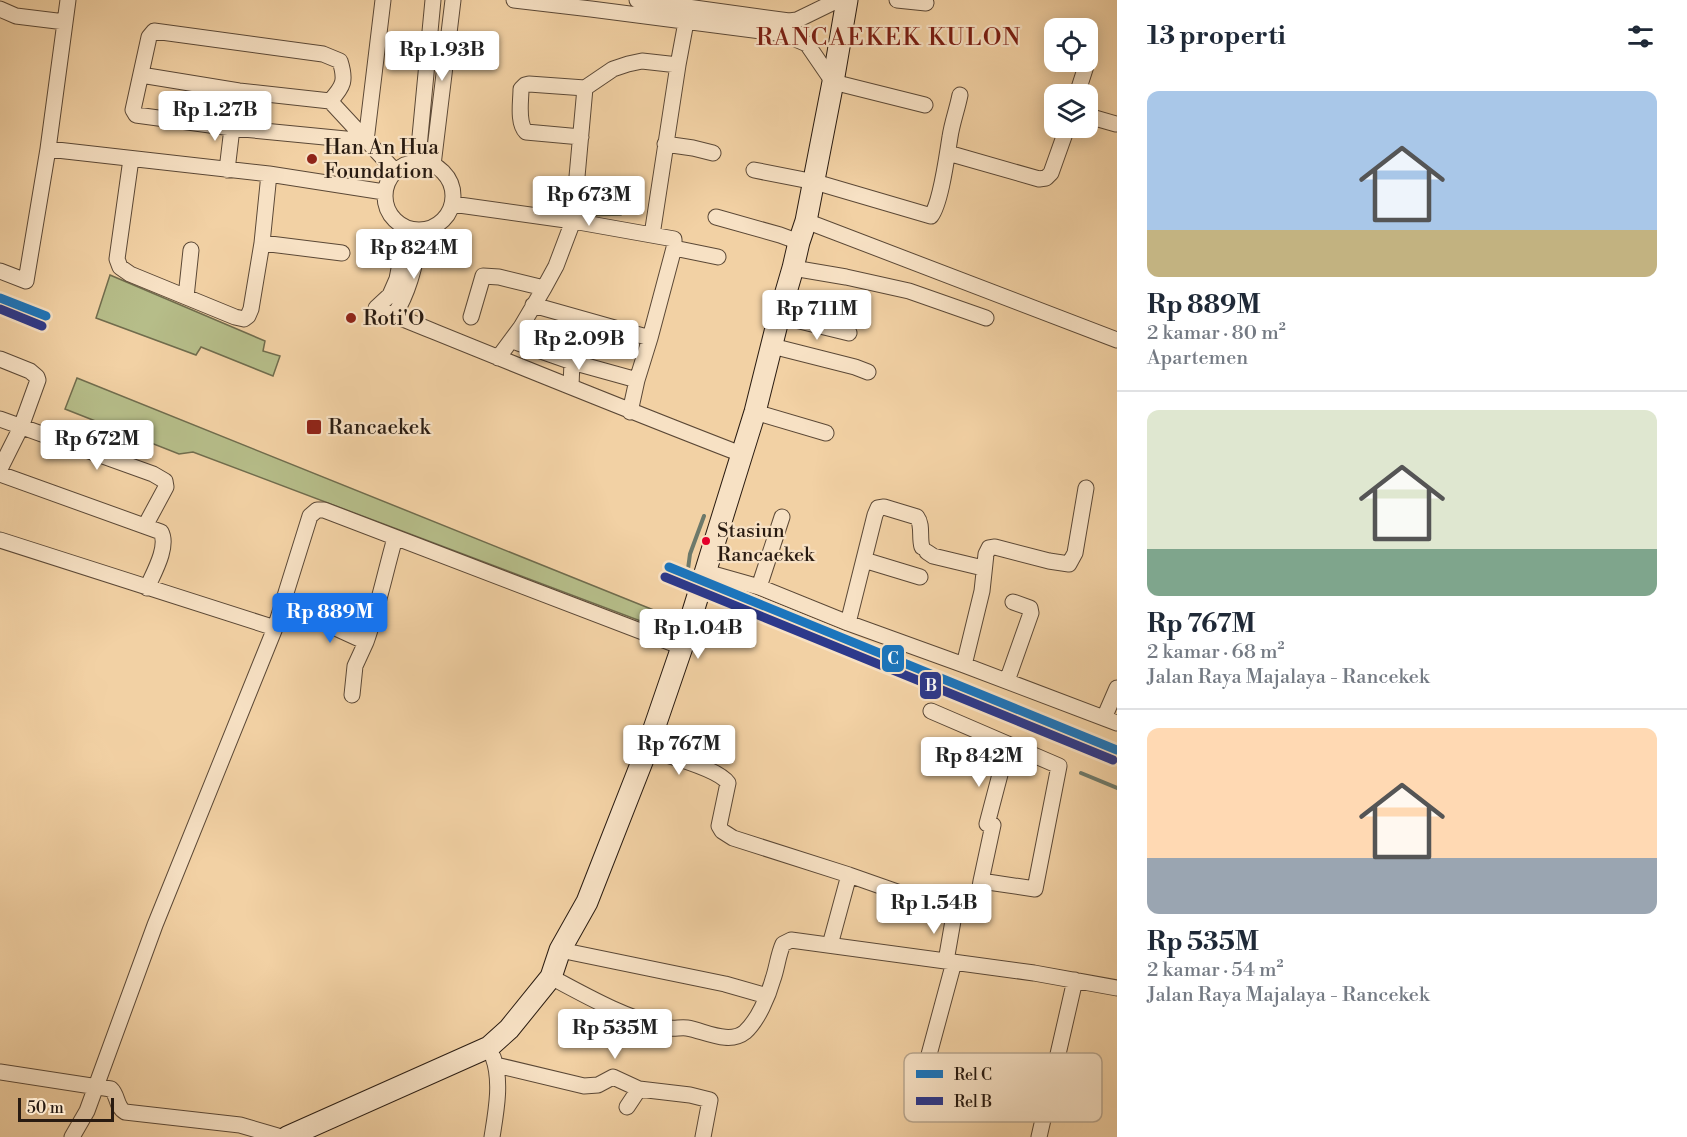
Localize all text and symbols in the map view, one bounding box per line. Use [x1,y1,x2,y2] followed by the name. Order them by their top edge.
[1044,18,1098,138] map controls
[1044,18,1098,72] button: locate
[1147,20,1286,52] text: 13 properti
[1624,20,1657,53] icon: filters
[756,23,1022,53] district label: RANCAEKEK KULON
[380,31,504,82] pin: Rp 1.93B
[399,38,485,63] text: Rp 1.93B
[1044,84,1098,138] button: layers
[153,91,277,142] pin: Rp 1.27B
[172,98,258,123] text: Rp 1.27B
[1348,130,1456,238] icon: home
[324,135,439,185] place label: Han An Hua Foundation
[305,152,319,166] marker: Han An Hua Foundation
[534,176,644,227] pin: Rp 673M
[547,183,631,208] text: Rp 673M
[359,229,469,280] pin: Rp 824M
[370,236,458,261] text: Rp 824M
[1147,289,1261,321] text: Rp 889M
[762,290,872,341] pin: Rp 711M
[776,297,858,322] text: Rp 711M
[363,306,424,332] place label: Roti'O
[344,311,358,325] marker: Roti'O
[517,320,641,371] pin: Rp 2.09B
[1147,321,1286,346] text: 2 kamar · 80 m²
[534,327,624,352] text: Rp 2.09B
[1147,346,1248,371] text: Apartemen
[328,415,431,441] place label: Rancaekek
[305,418,323,436] marker: Rancaekek
[42,420,152,471] pin: Rp 672M
[55,427,139,452] text: Rp 672M
[1348,449,1456,557] icon: home
[717,519,816,568] place label: Stasiun Rancaekek
[700,535,712,547] marker: Stasiun Rancaekek
[275,593,385,644] pin: Rp 889M
[286,600,374,625] text: Rp 889M
[1147,608,1256,640] text: Rp 767M
[636,609,760,660] pin: Rp 1.04B
[654,616,742,641] text: Rp 1.04B
[1147,640,1285,665] text: 2 kamar · 68 m²
[881,644,905,673] line badge: C
[887,649,899,669] text: C
[1147,665,1429,690] text: Jalan Raya Majalaya - Rancekek
[919,671,942,700] line badge: B
[925,676,937,696] text: B
[624,725,734,776] pin: Rp 767M
[637,732,721,757] text: Rp 767M
[924,737,1034,788] pin: Rp 842M
[935,744,1023,769] text: Rp 842M
[1348,767,1456,875] icon: home
[872,884,996,935] pin: Rp 1.54B
[890,891,978,916] text: Rp 1.54B
[1147,926,1259,958] text: Rp 535M
[1147,958,1284,983] text: 2 kamar · 54 m²
[1147,983,1429,1008] text: Jalan Raya Majalaya - Rancekek
[560,1009,670,1060] pin: Rp 535M
[572,1016,658,1041] text: Rp 535M
[904,1053,1102,1122] legend
[954,1065,992,1085] text: Rel C
[954,1092,992,1112] text: Rel B
[18,1095,114,1122] scale bar
[27,1098,64,1118] text: 50 m

